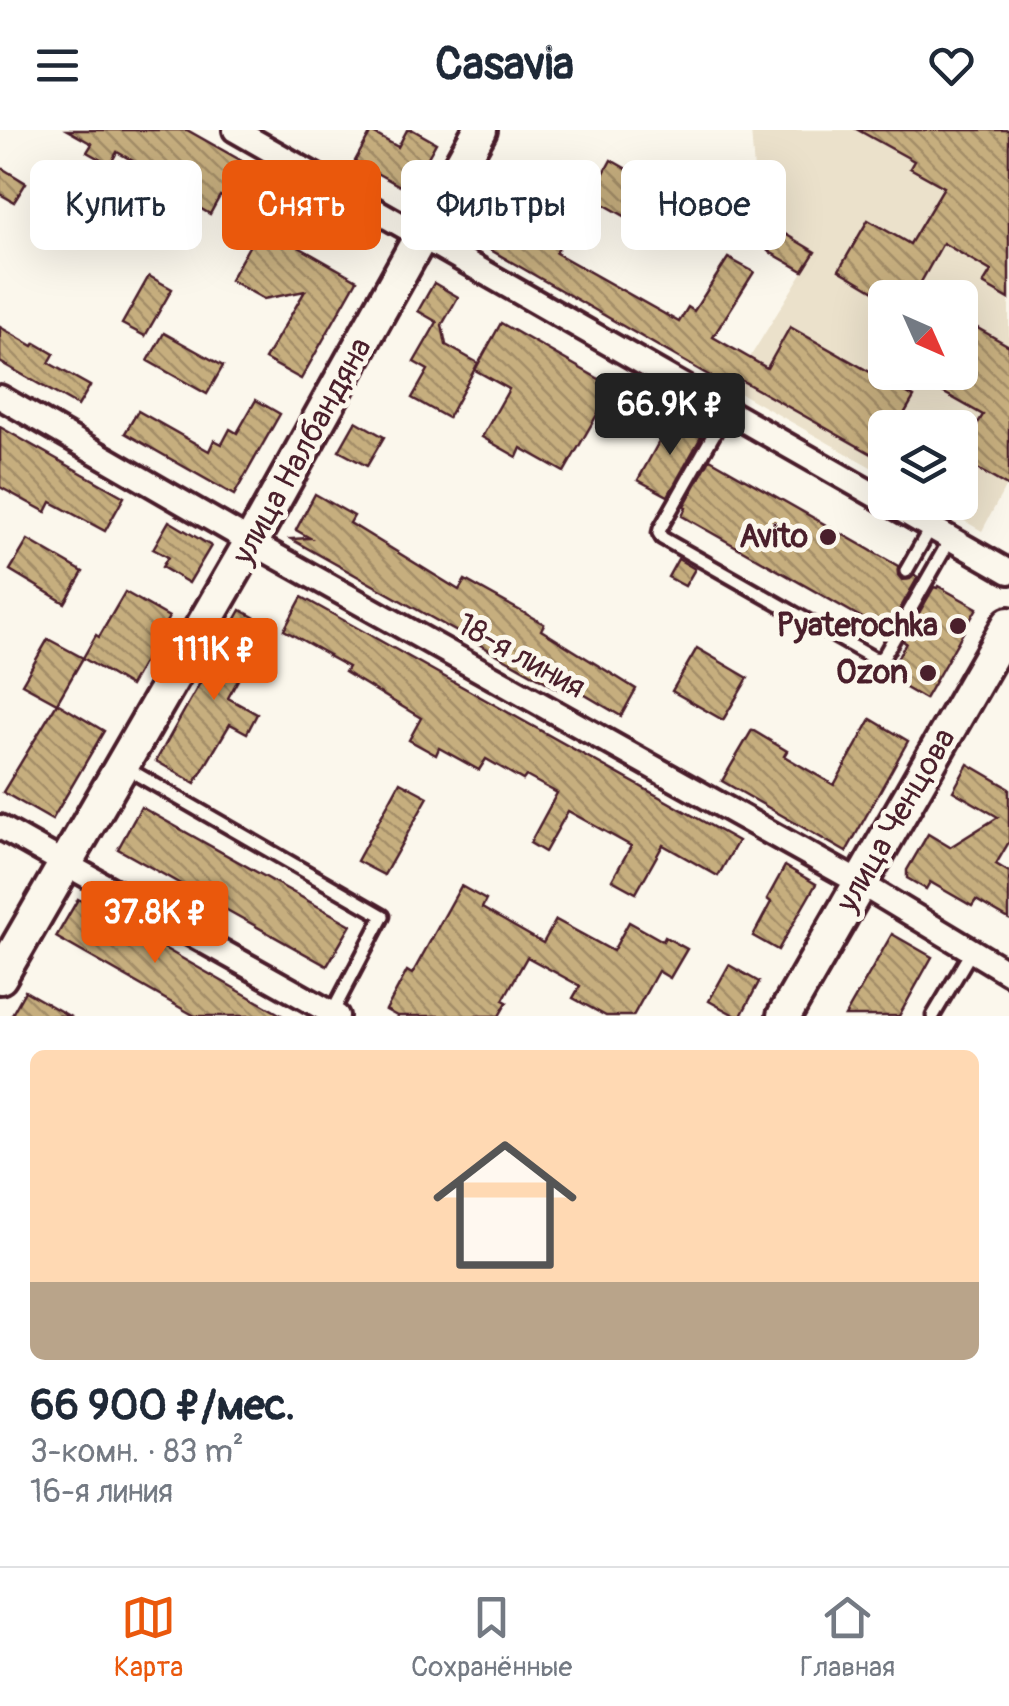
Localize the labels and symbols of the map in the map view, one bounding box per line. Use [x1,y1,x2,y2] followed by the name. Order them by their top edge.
[868,280,978,390] north arrow
[223,331,381,572] street label: улица Налбандяна
[578,373,762,458] pin: 66.9K ₽
[739,517,808,557] place label: Avito
[817,526,839,548] marker: Avito
[450,604,592,708] street label: 18-я линия
[777,606,938,646] place label: Pyaterochka
[947,615,969,637] marker: Pyaterochka
[133,618,295,703] pin: 111K ₽
[836,653,908,693] place label: Ozon
[917,662,939,684] marker: Ozon
[827,721,965,920] street label: улица Ченцова
[63,881,247,966] pin: 37.8K ₽

